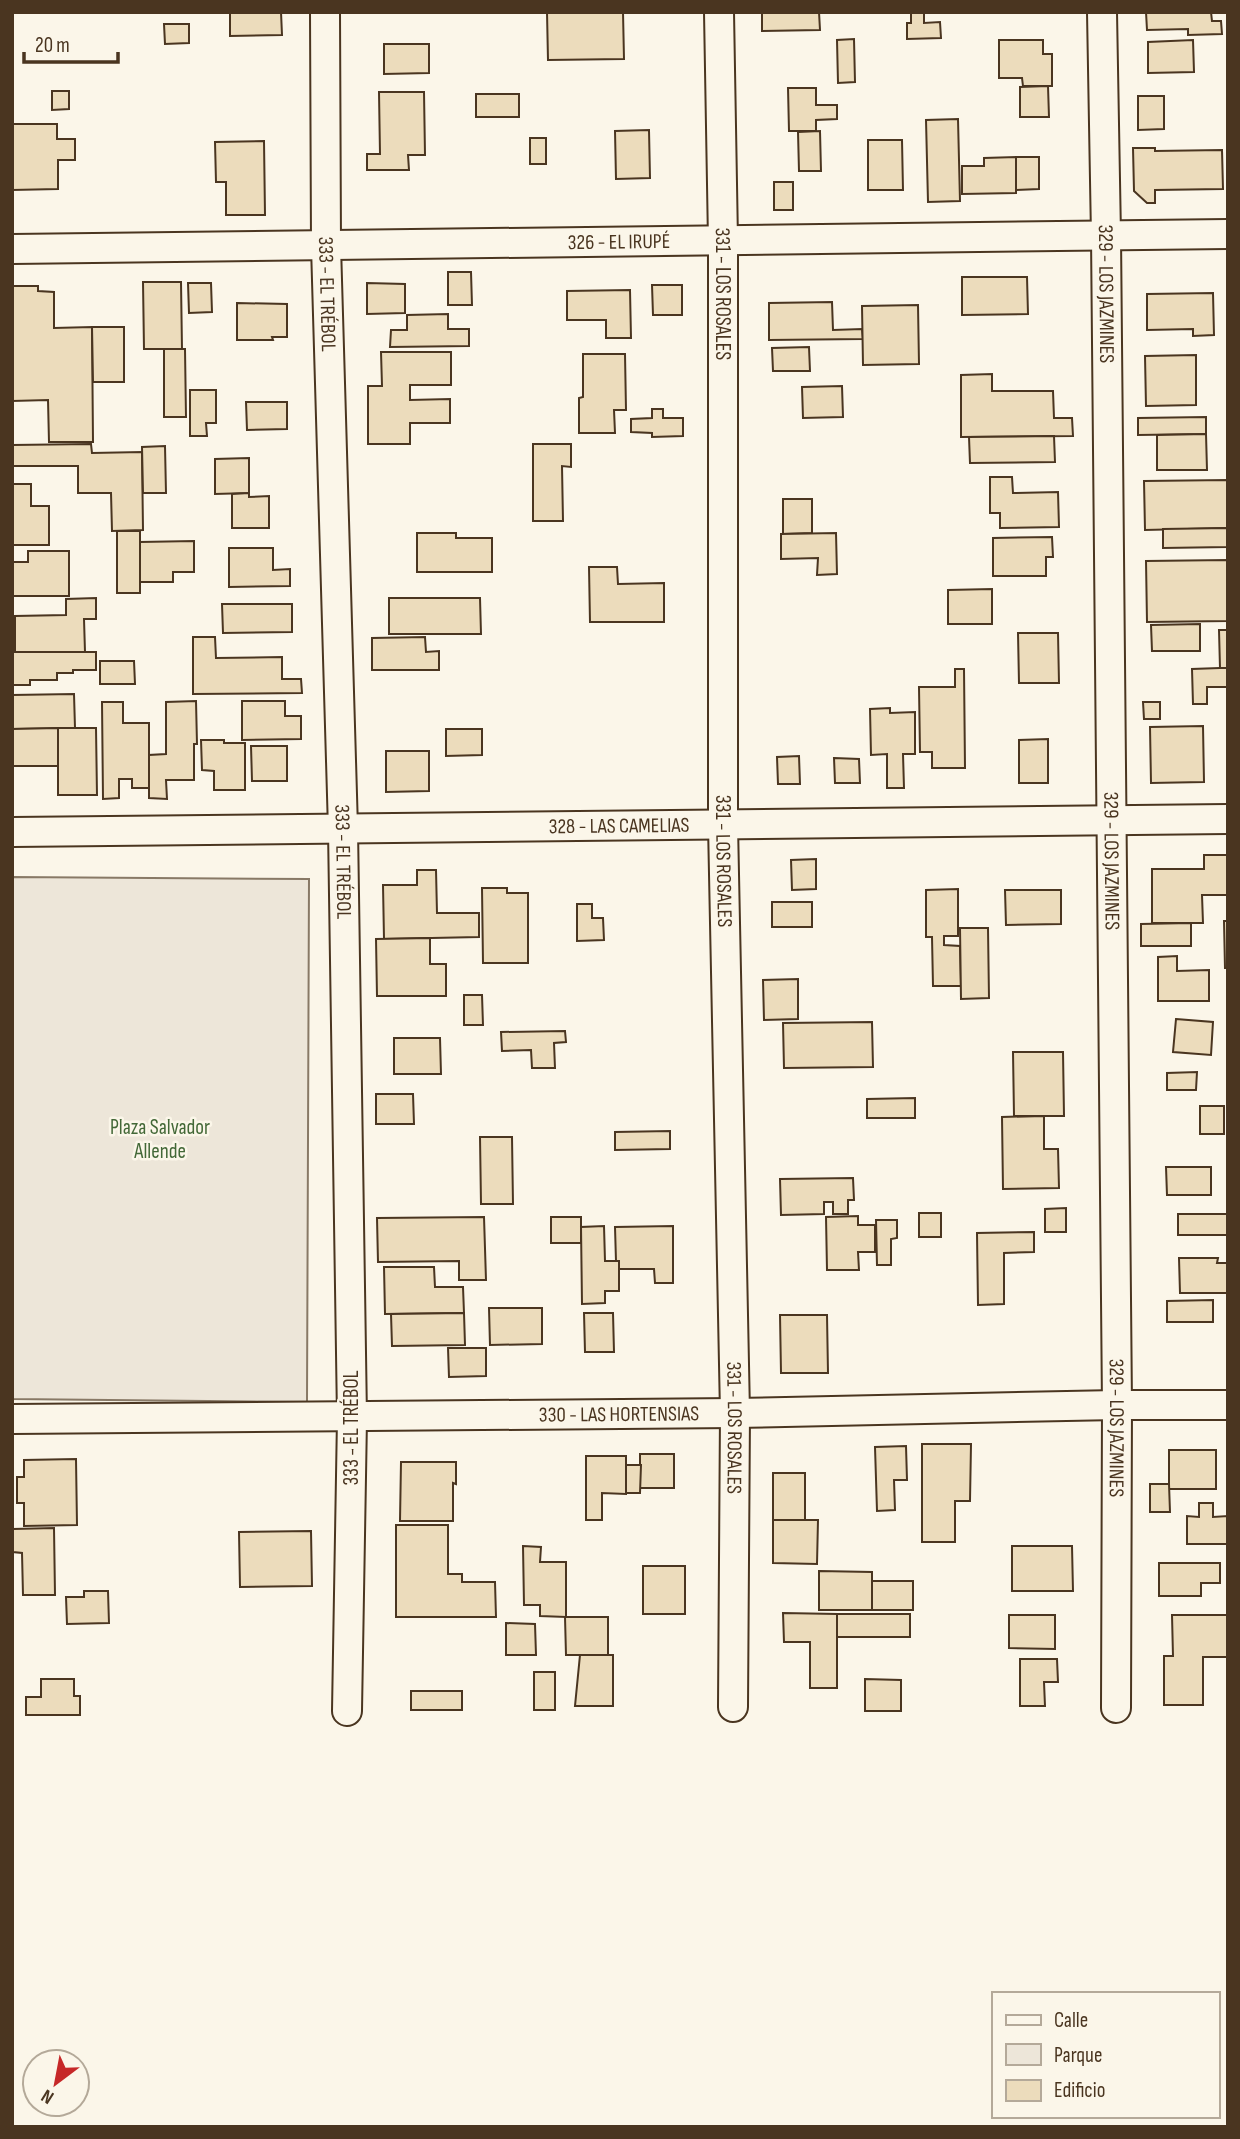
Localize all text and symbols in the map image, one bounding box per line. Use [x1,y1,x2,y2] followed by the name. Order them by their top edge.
[24,21,119,65] scale bar
[35,33,70,58] text: 20 m
[1093,224,1120,363] street label: 329 - LOS JAZMINES
[710,227,736,360] street label: 331 - LOS ROSALES
[567,228,670,255] street label: 326 - EL IRUPÉ
[313,236,342,352] street label: 333 - EL TRÉBOL
[1099,791,1125,930] street label: 329 - LOS JAZMINES
[710,795,738,928] street label: 331 - LOS ROSALES
[330,804,357,920] street label: 333 - EL TRÉBOL
[548,812,690,839] street label: 328 - LAS CAMELIAS
[110,1115,210,1164] park label: Plaza Salvador Allende
[1104,1358,1130,1497] street label: 329 - LOS JAZMINES
[721,1361,748,1494] street label: 331 - LOS ROSALES
[339,1370,364,1485] street label: 333 - EL TRÉBOL
[539,1401,699,1427] street label: 330 - LAS HORTENSIAS
[992,1992,1219,2118] legend
[1054,2008,1088,2033] text: Calle
[1054,2043,1102,2068] text: Parque
[21,2048,91,2118] north arrow
[1054,2078,1105,2103] text: Edificio
[37,2084,58,2109] text: N

